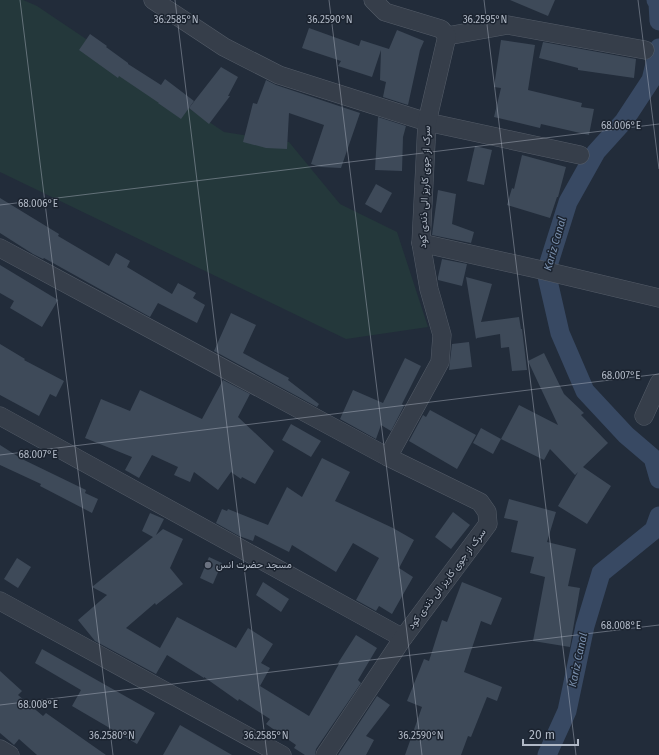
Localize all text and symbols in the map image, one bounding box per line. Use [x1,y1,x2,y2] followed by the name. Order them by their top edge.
[153,14,199,26] text: 36.2585°N
[307,14,353,26] text: 36.2590°N
[463,14,507,26] text: 36.2595°N
[601,120,641,132] text: 68.006°E
[417,125,433,248] street label: سرک از جوی کاریز الی ذندی کود
[18,198,58,210] text: 68.006°E
[541,216,569,272] water label: Kariz Canal
[601,370,641,382] text: 68.007°E
[18,449,58,461] text: 68.007°E
[405,526,489,632] street label: سرک از جوی کاریز الی ذندی کود
[216,559,292,571] place label: مسجد حضرت انس
[203,560,213,570] marker: مسجد حضرت انس
[601,620,641,632] text: 68.008°E
[566,632,590,688] water label: Kariz Canal
[18,699,58,711] text: 68.008°E
[523,721,578,747] scale bar
[529,728,555,742] text: 20 m
[89,730,135,742] text: 36.2580°N
[243,730,289,742] text: 36.2585°N
[398,730,444,742] text: 36.2590°N

